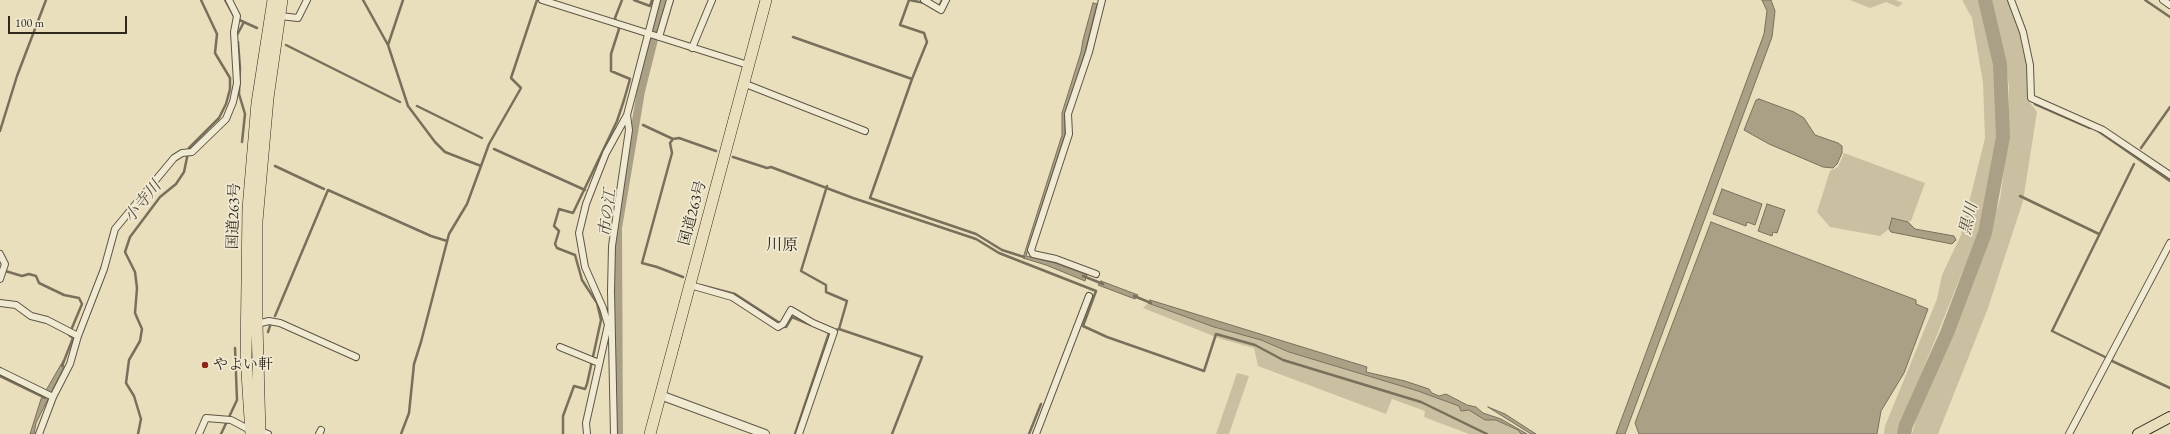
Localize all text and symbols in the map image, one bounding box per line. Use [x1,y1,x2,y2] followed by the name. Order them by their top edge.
[10,8,129,34] scale bar
[15,15,44,31] text: 100 m
[120,177,166,227] water label: 小寺川
[676,179,710,247] street label: 国道263号
[224,182,244,250] street label: 国道263号
[596,188,620,238] water label: 市の江
[1956,201,1982,237] water label: 黒川
[766,236,798,256] district label: 川原
[213,356,273,374] place label: やよい軒
[200,360,210,370] marker: やよい軒

